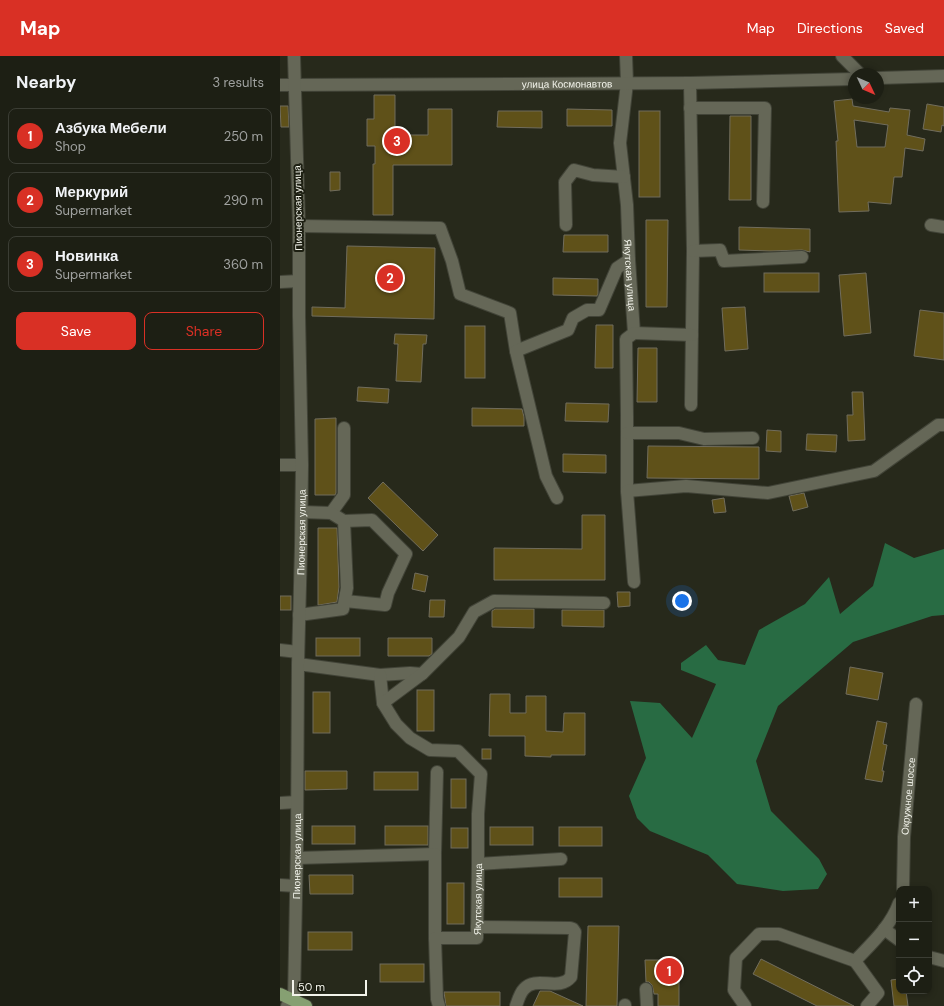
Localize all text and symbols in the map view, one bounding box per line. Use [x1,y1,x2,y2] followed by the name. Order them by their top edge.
[20,16,60,41] text: Map
[747,19,775,37] text: Map
[797,19,863,37] text: Directions
[885,19,924,37] text: Saved
[848,68,884,104] north arrow
[16,71,76,93] text: Nearby
[212,74,264,91] text: 3 results
[522,77,612,90] street label: улица Космонавтов
[55,118,167,138] text: Азбука Мебели
[384,126,410,156] pin: 3
[28,128,32,145] text: 1
[224,128,263,145] text: 250 m
[55,138,86,155] text: Shop
[291,165,305,251] street label: Пионерская улица
[55,182,128,202] text: Меркурий
[26,192,34,209] text: 2
[224,192,263,209] text: 290 m
[55,202,132,219] text: Supermarket
[622,239,639,312] street label: Якутская улица
[55,246,118,266] text: Новинка
[26,256,34,273] text: 3
[223,256,263,273] text: 360 m
[377,263,403,293] pin: 2
[55,266,132,283] text: Supermarket
[16,312,136,350] button: Save
[144,312,264,350] button: Share
[294,489,308,575] street label: Пионерская улица
[672,591,692,611] your location
[898,756,918,836] street label: Окружное шоссе
[289,813,304,899] street label: Пионерская улица
[471,863,485,935] street label: Якутская улица
[896,886,932,994] map controls
[896,886,932,922] button: +
[896,922,932,958] button: −
[656,956,682,986] pin: 1
[896,958,932,994] button: locate
[292,978,367,997] scale bar
[298,980,325,994] text: 50 m

